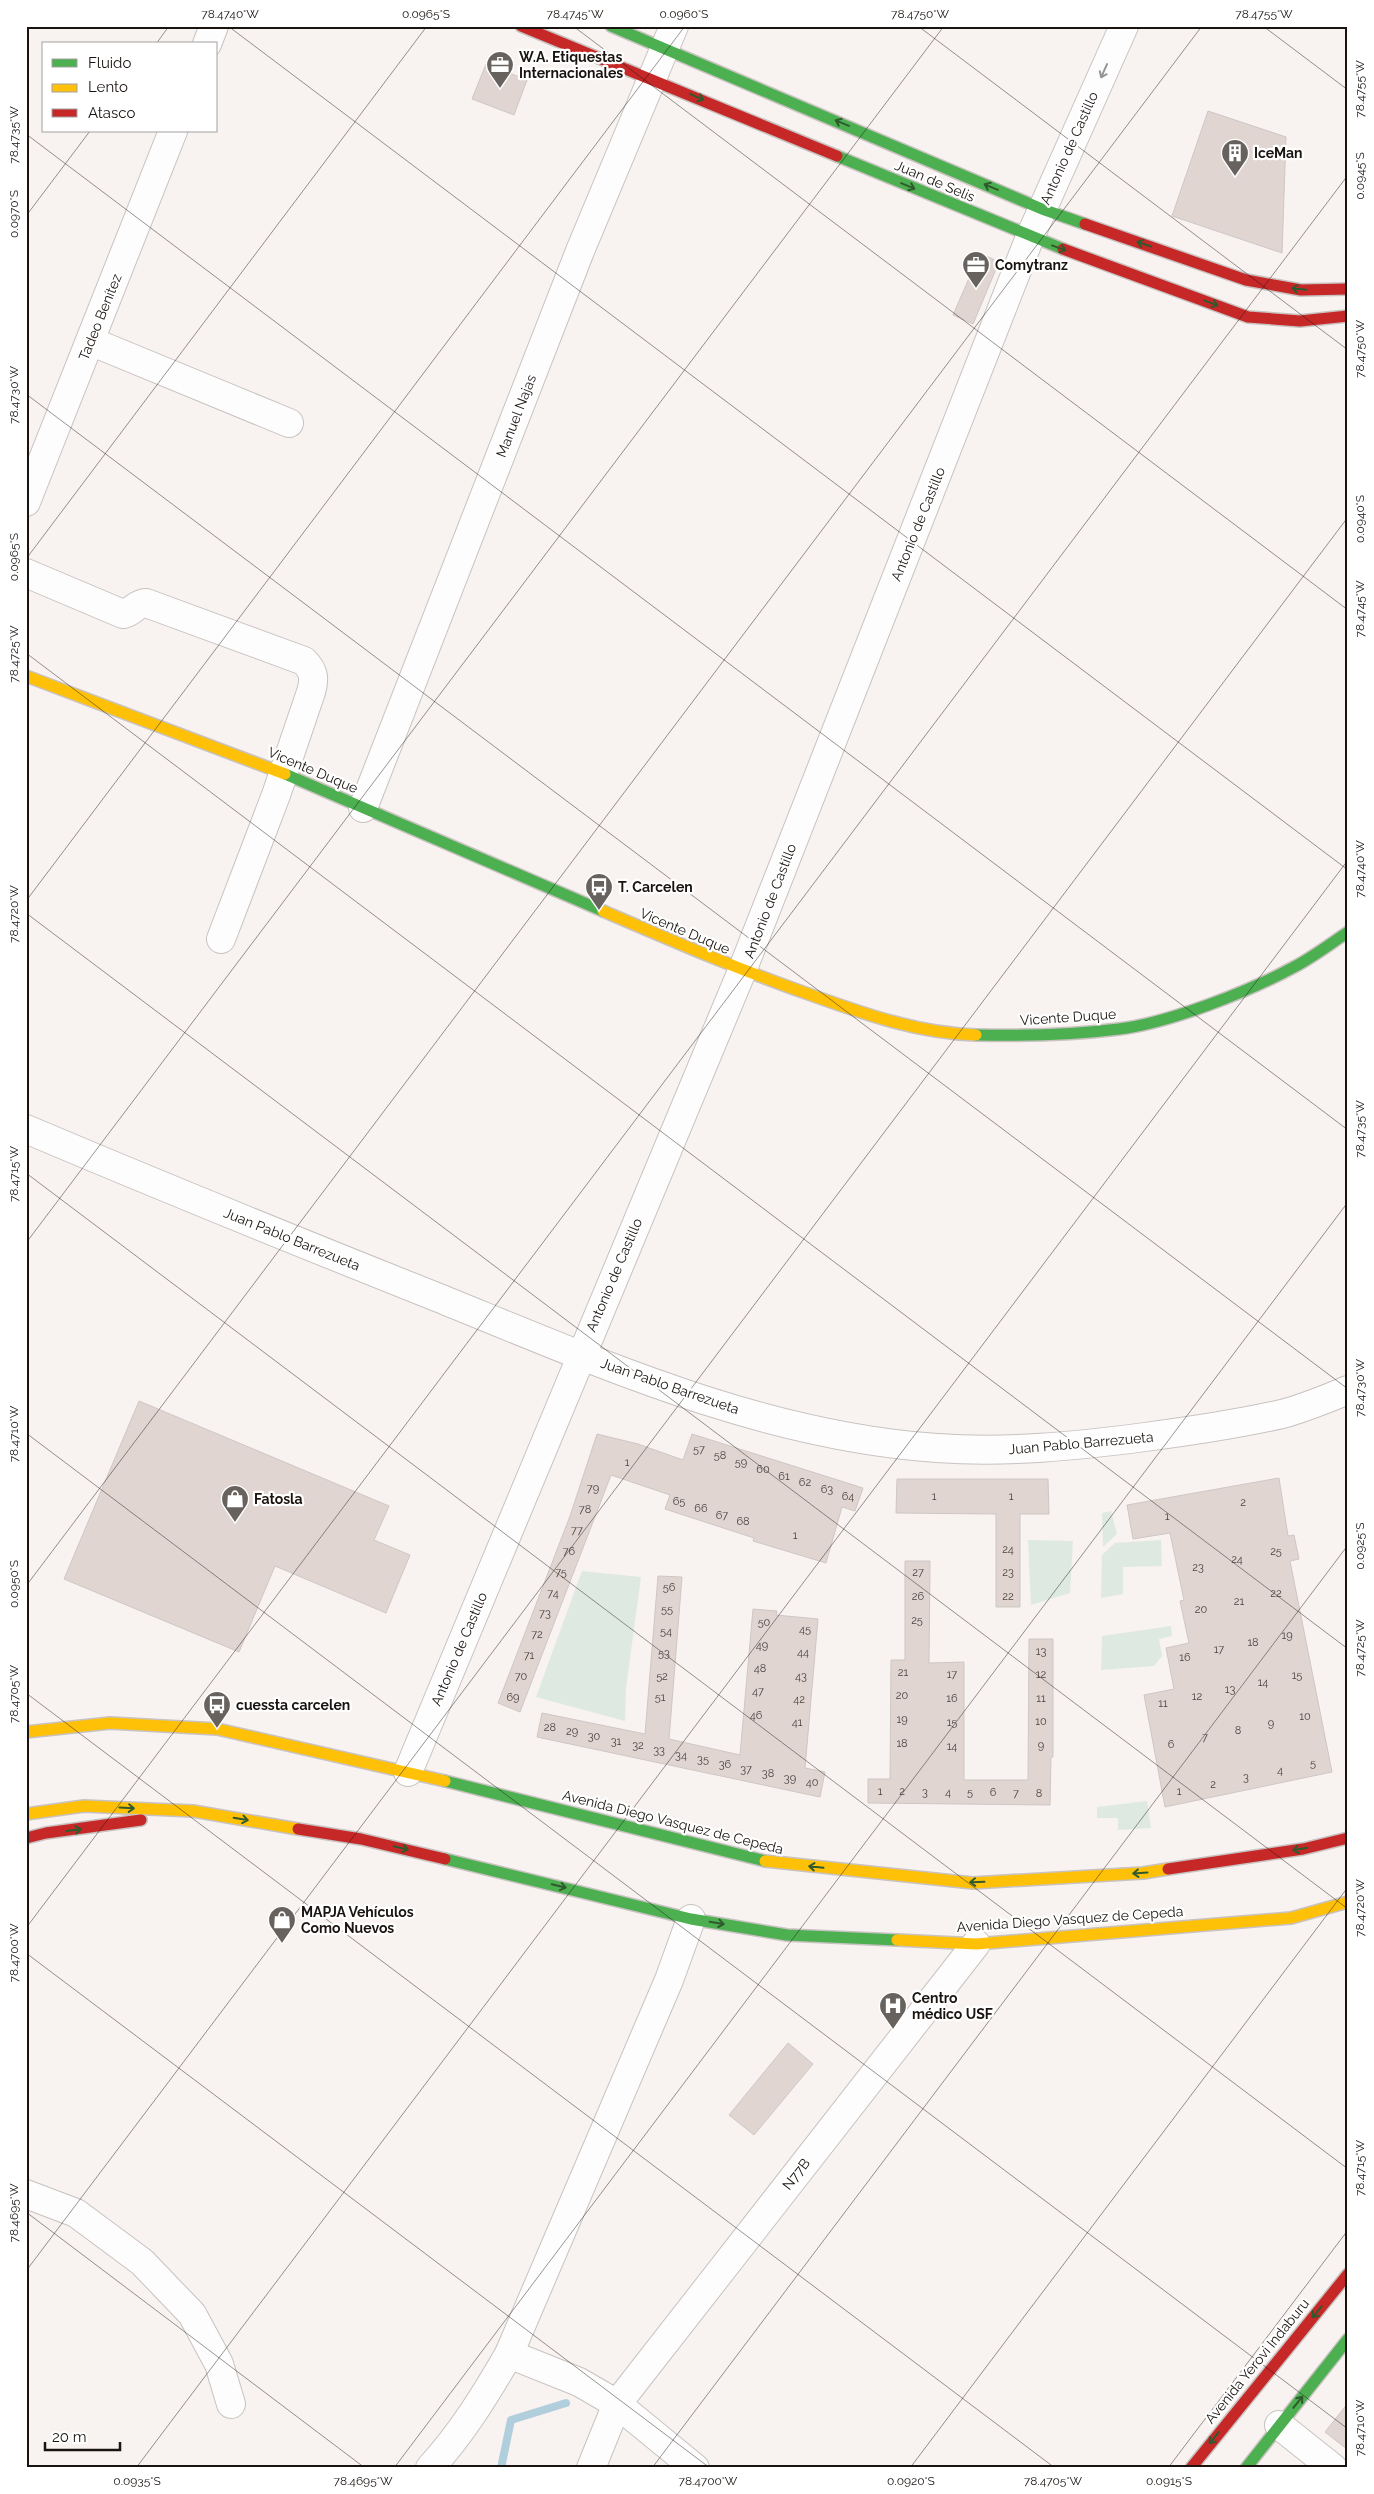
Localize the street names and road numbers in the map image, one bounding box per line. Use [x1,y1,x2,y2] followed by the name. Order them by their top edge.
[1037,89,1101,207] street label: Antonio de Castillo
[893,157,978,205] street label: Juan de Selis
[75,271,125,363] street label: Tadeo Benítez
[493,372,539,460] street label: Manuel Najas
[888,465,948,583] street label: Antonio de Castillo
[266,744,360,796] street label: Vicente Duque
[741,841,799,961] street label: Antonio de Castillo
[638,905,732,957] street label: Vicente Duque
[1019,1006,1117,1028] street label: Vicente Duque
[222,1204,362,1274] street label: Juan Pablo Barrezueta
[583,1216,645,1334] street label: Antonio de Castillo
[599,1355,741,1417] street label: Juan Pablo Barrezueta
[1008,1429,1154,1457] street label: Juan Pablo Barrezueta
[428,1590,490,1708] street label: Antonio de Castillo
[561,1787,785,1857] street label: Avenida Diego Vasquez de Cepeda
[956,1903,1184,1935] street label: Avenida Diego Vasquez de Cepeda
[779,2155,813,2193] street label: N77B
[1202,2295,1312,2427] street label: Avenida Yerovi Indaburu

